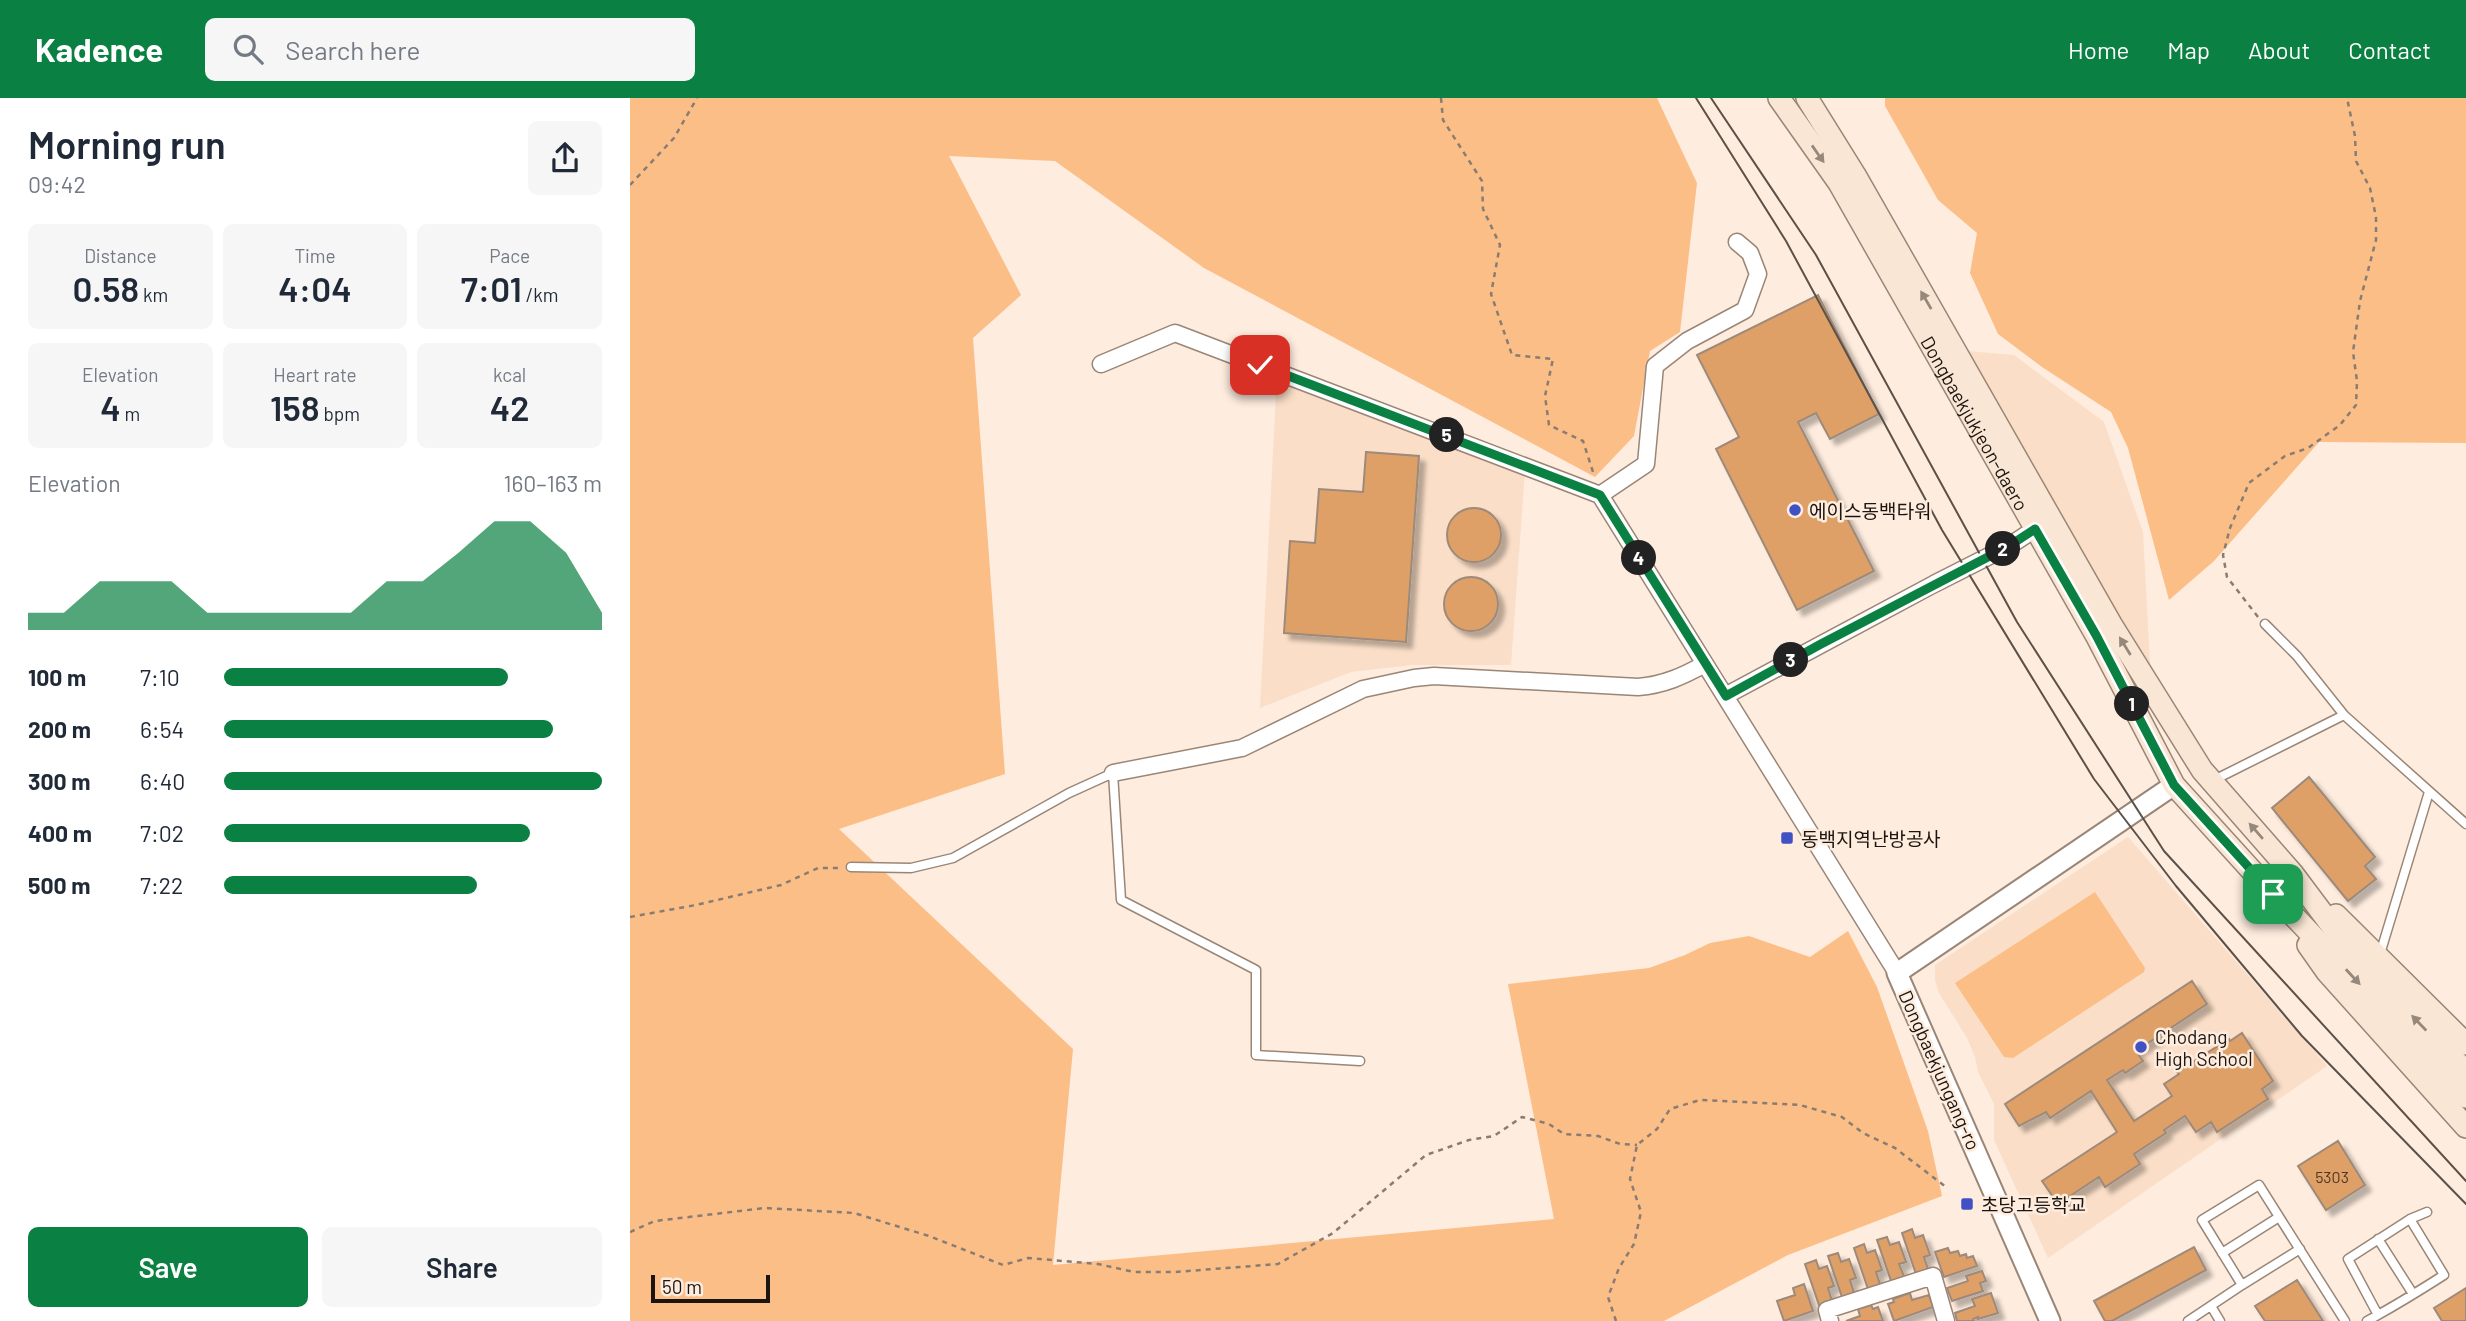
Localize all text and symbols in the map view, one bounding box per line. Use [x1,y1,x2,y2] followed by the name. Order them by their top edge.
[205,18,695,81] search box
[35,29,163,69] text: Kadence
[229,30,267,68] icon: search
[285,34,420,65] text: Search here
[2068,35,2129,64] text: Home
[2167,35,2210,64] text: Map
[2248,35,2310,64] text: About
[2348,35,2431,64] text: Contact
[28,121,226,167] text: Morning run
[528,121,602,195] button: share
[1811,145,1825,163] one-way arrow
[28,170,86,198] text: 09:42
[84,244,157,267] text: Distance
[294,244,336,267] text: Time
[489,244,530,267] text: Pace
[72,267,139,309] text: 0.58
[278,267,352,309] text: 4:04
[461,267,522,309] text: 7:01
[139,283,168,306] text: km
[522,283,559,306] text: /km
[1920,290,1932,309] one-way arrow
[1917,332,2034,514] street label: Dongbaekjukjeon-daero
[1230,335,1290,395] pin
[1241,346,1279,384] icon: check
[82,363,159,386] text: Elevation
[273,363,357,386] text: Heart rate
[493,363,526,386] text: kcal
[100,386,121,428] text: 4
[270,386,320,428] text: 158
[490,386,530,428] text: 42
[121,402,140,425] text: m
[320,402,360,425] text: bpm
[1430,418,1464,452] pin: 5
[1441,423,1452,446] text: 5
[28,469,121,497] text: Elevation
[503,469,602,497] text: 160–163 m
[1809,499,1931,522] place label: 에이스동백타워
[1787,502,1803,518] marker: 에이스동백타워
[1986,532,2020,566] pin: 2
[1997,537,2008,560] text: 2
[1622,540,1656,575] pin: 4
[1633,546,1644,569] text: 4
[2118,636,2131,656] one-way arrow
[1774,642,1808,678] pin: 3
[1785,648,1796,671] text: 3
[28,663,86,691] text: 100 m
[140,663,180,691] text: 7:10
[2114,686,2150,722] pin: 1
[2128,692,2135,715] text: 1
[28,715,91,743] text: 200 m
[140,715,184,743] text: 6:54
[28,767,90,795] text: 300 m
[140,767,185,795] text: 6:40
[28,819,92,847] text: 400 m
[140,819,184,847] text: 7:02
[2248,823,2264,840] one-way arrow
[1801,827,1941,850] place label: 동백지역난방공사
[1779,830,1795,846] marker: 동백지역난방공사
[2243,864,2303,924] pin
[28,871,90,899] text: 500 m
[140,871,183,899] text: 7:22
[2254,875,2292,913] icon: arrive
[2345,968,2361,986] one-way arrow
[1894,987,1986,1153] street label: Dongbaekjungang-ro
[2410,1014,2427,1031] one-way arrow
[2155,1025,2253,1070] place label: Chodang High School
[2133,1039,2149,1055] marker: Chodang High School
[2315,1167,2349,1186] house number: 5303
[1981,1193,2086,1216] place label: 초당고등학교
[1959,1196,1975,1212] marker: 초당고등학교
[28,1227,308,1307] button: Save
[322,1227,602,1307] button: Share
[651,1272,770,1304] scale bar
[662,1275,702,1298] text: 50 m

